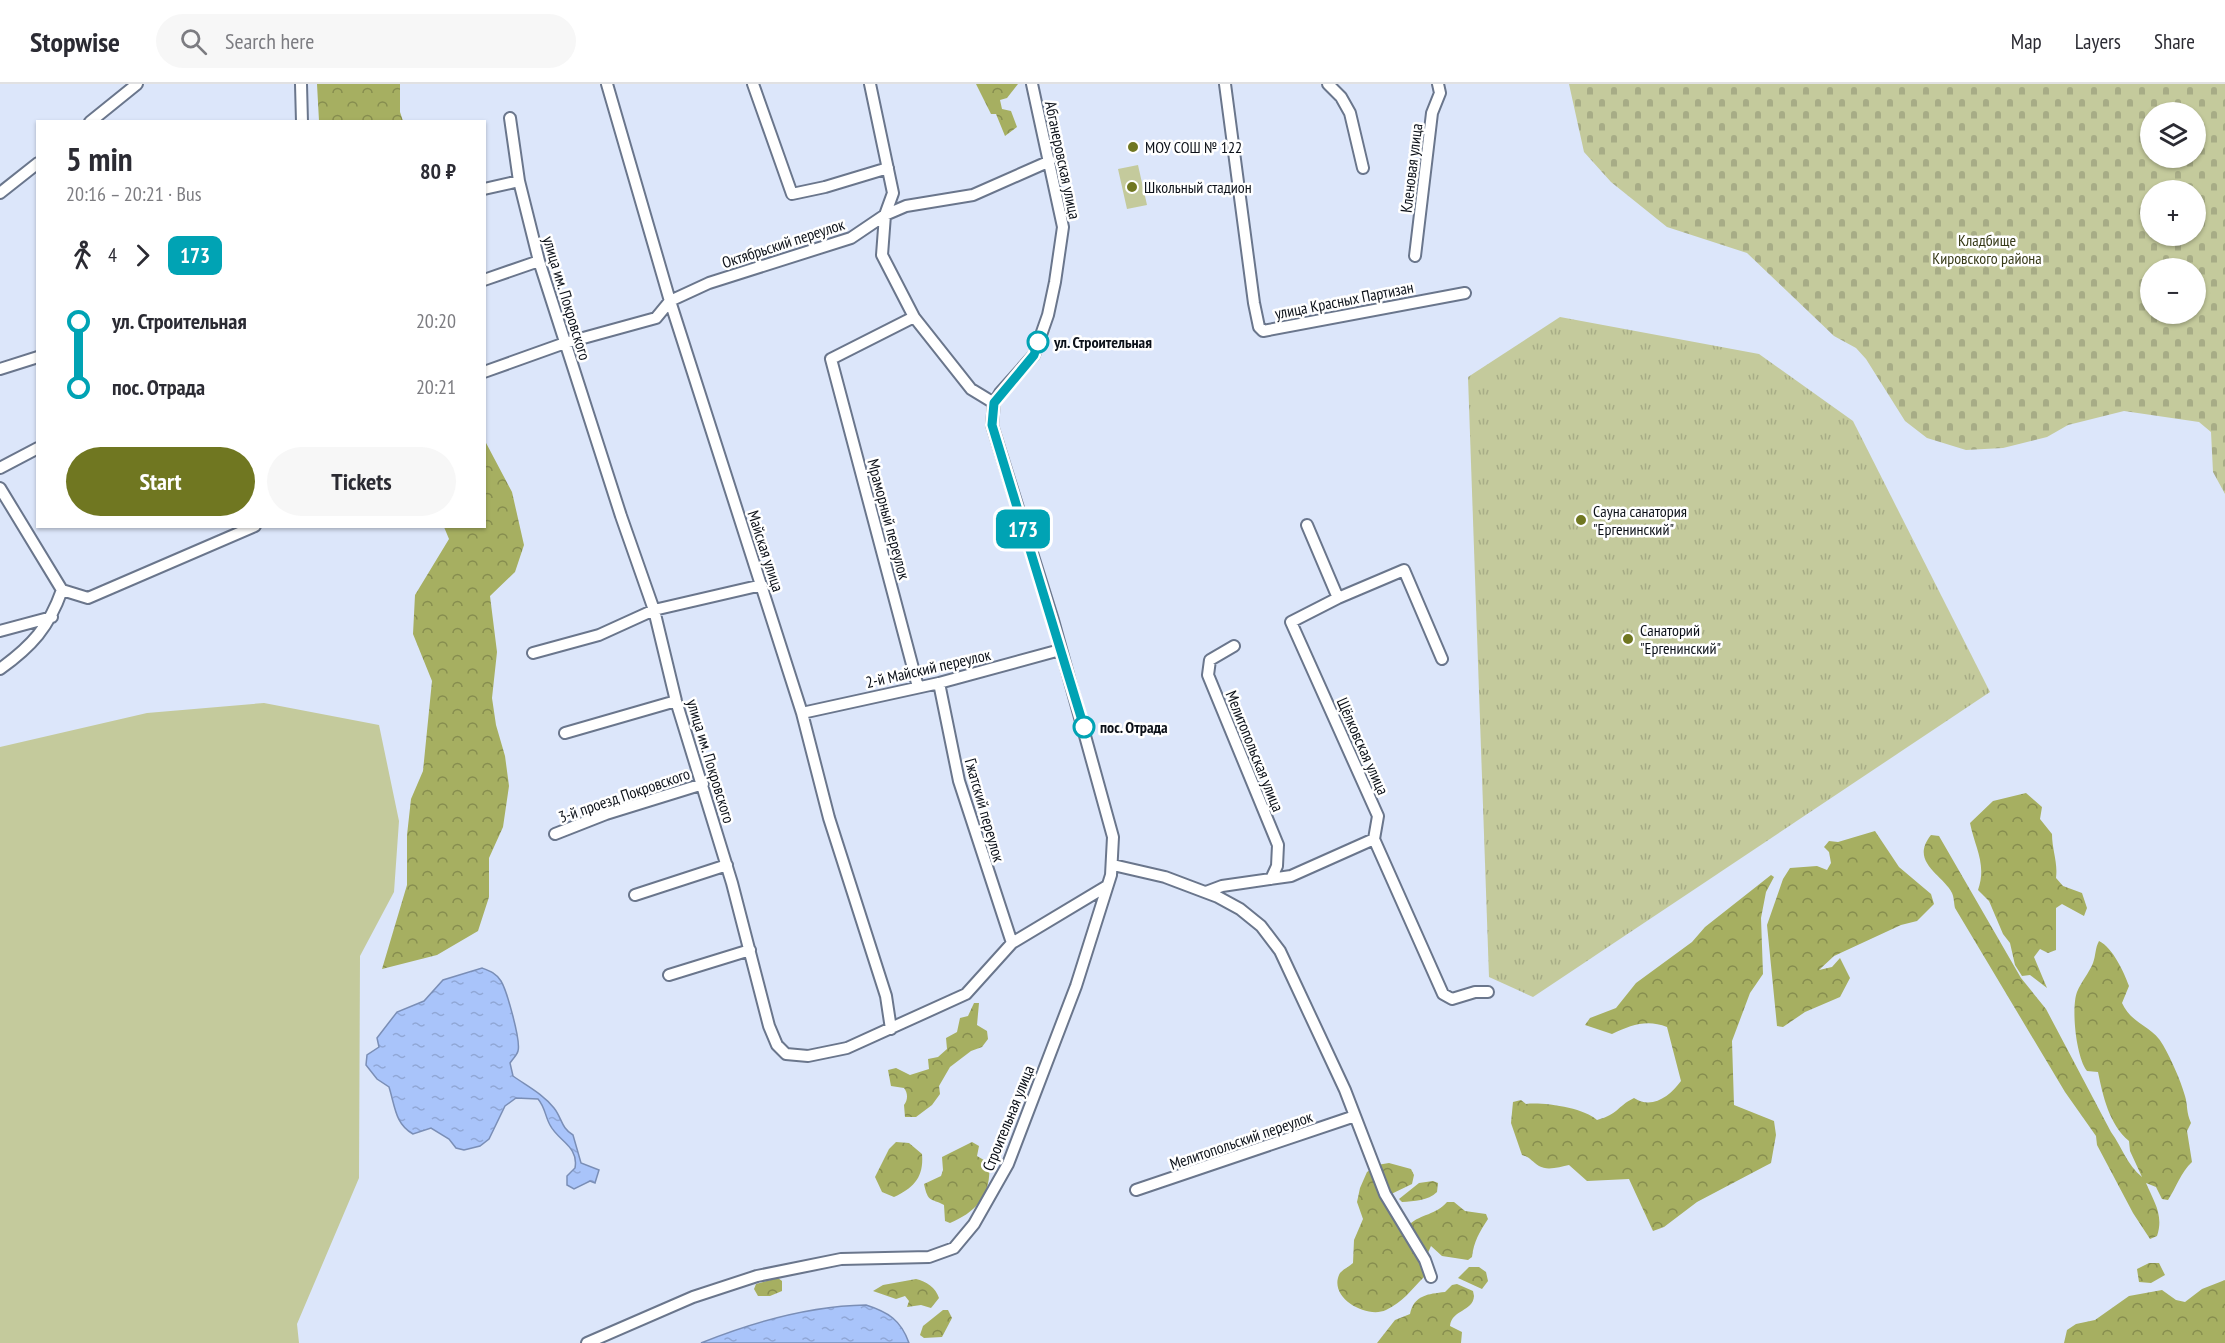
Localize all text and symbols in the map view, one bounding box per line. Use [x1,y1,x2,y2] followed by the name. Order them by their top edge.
[156,14,576,68] search box
[30,23,120,60] text: Stopwise
[177,25,210,58] icon: search
[225,27,314,55] text: Search here
[2011,28,2042,55] text: Map
[2075,28,2121,55] text: Layers
[2154,28,2195,55] text: Share
[1041,99,1085,221] street label: Абганеровская улица
[2140,102,2206,324] map controls
[2140,102,2206,168] button: layers
[1396,122,1426,214] street label: Кленовая улица
[66,137,133,180] text: 5 min
[1145,137,1242,157] place label: МОУ СОШ № 122
[1126,140,1140,154] marker: МОУ СОШ № 122
[420,157,456,185] text: 80 ₽
[1144,177,1252,197] place label: Школьный стадион
[1125,180,1139,194] marker: Школьный стадион
[2140,180,2206,246] button: +
[66,181,201,207] text: 20:16 – 20:21 · Bus
[719,214,848,272] street label: Октябрьский переулок
[1932,230,2042,268] park label: Кладбище Кировского района
[539,234,595,363] street label: улица им. Покровского
[66,239,99,272] icon: walk
[126,239,159,272] icon: forward
[108,242,117,268] text: 4
[180,242,210,269] text: 173
[2140,258,2206,324] button: −
[1273,277,1415,323] street label: улица Красных Партизан
[112,307,247,335] text: ул. Строительная
[416,308,456,334] text: 20:20
[1027,331,1049,353] marker: ул. Строительная
[1053,332,1152,352] place label: ул. Строительная
[112,373,205,401] text: пос. Отрада
[416,374,456,400] text: 20:21
[66,447,255,516] button: Start
[267,447,456,516] button: Tickets
[863,457,915,582] street label: Мраморный переулок
[1593,501,1687,539] place label: Сауна санатория "Ергенинский"
[743,508,789,594] street label: Майская улица
[988,510,1058,548] line badge: 173
[1574,513,1588,527] marker: Сауна санатория "Ергенинский"
[1008,516,1038,543] text: 173
[1640,620,1721,658] place label: Санаторий "Ергенинский"
[1621,632,1635,646] marker: Санаторий "Ергенинский"
[864,644,993,692] street label: 2-й Майский переулок
[1222,688,1288,814] street label: Мелитопольская улица
[1333,694,1393,798] street label: Щёлковская улица
[683,697,739,826] street label: улица им. Покровского
[1073,716,1095,738] marker: пос. Отрада
[1100,717,1168,737] place label: пос. Отрада
[961,756,1010,865] street label: Гжатский переулок
[556,763,692,827] street label: 3-й проезд Покровского
[978,1062,1038,1174] street label: Строительная улица
[1167,1106,1316,1174] street label: Мелитопольский переулок

